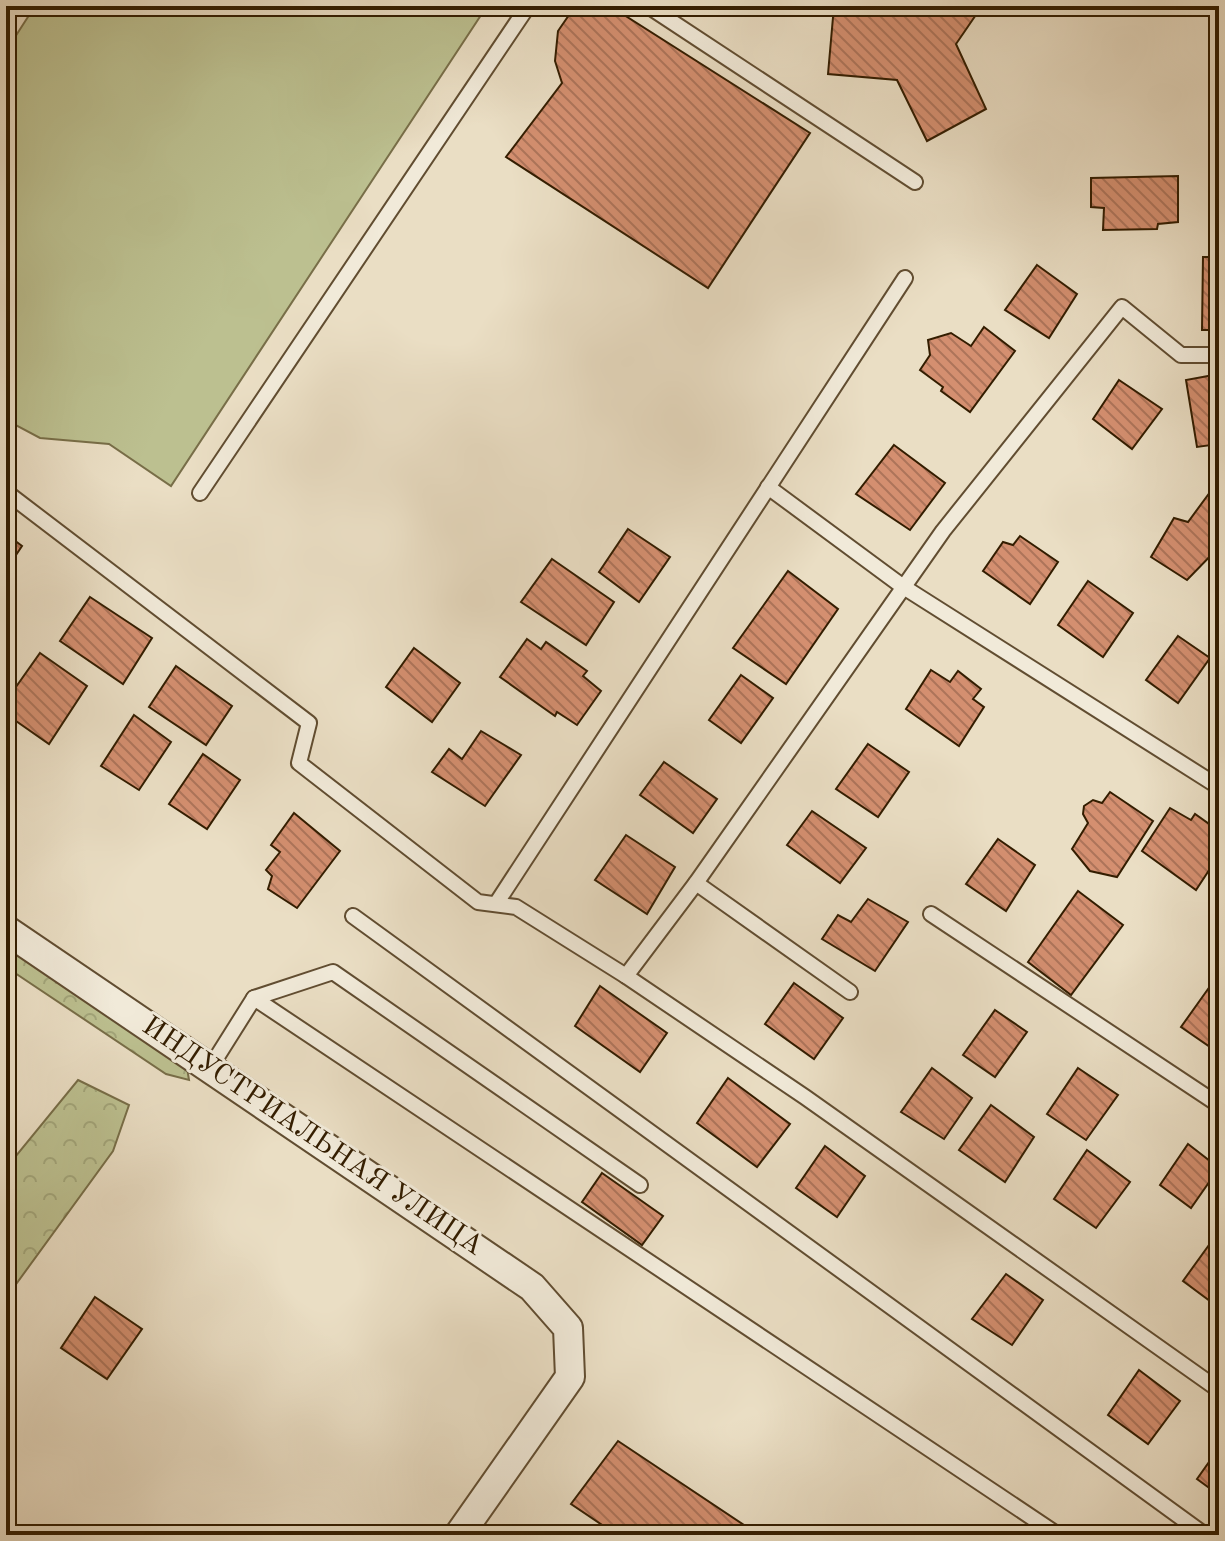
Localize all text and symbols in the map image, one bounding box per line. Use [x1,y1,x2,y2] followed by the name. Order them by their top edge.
[137,1012,487,1262] street label: ИНДУСТРИАЛЬНАЯ УЛИЦА

